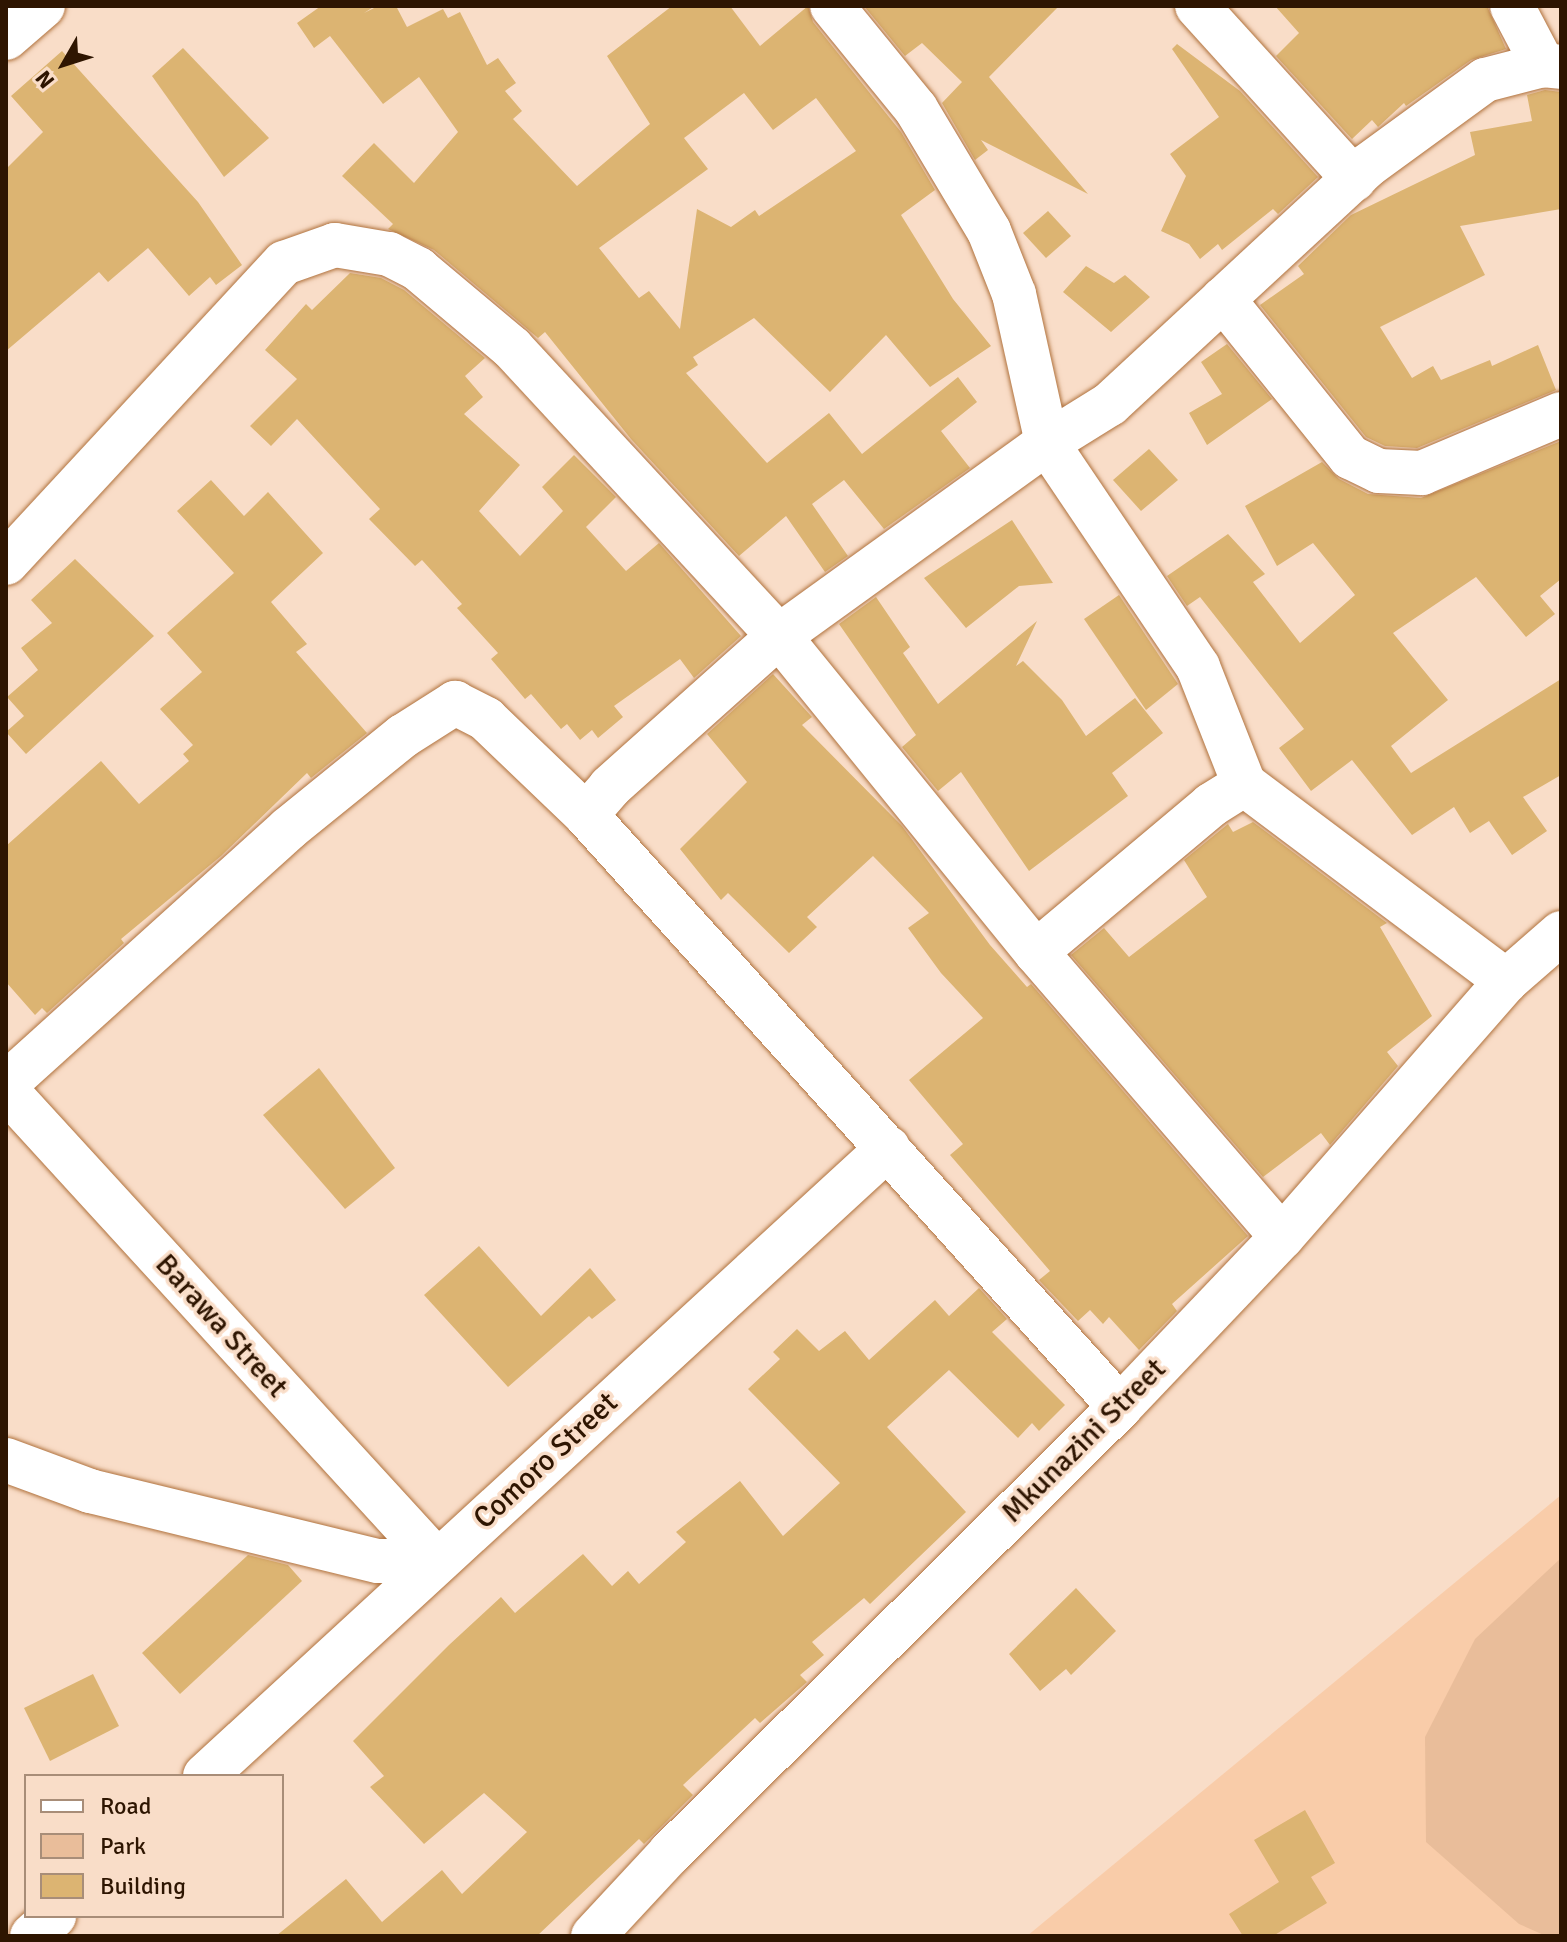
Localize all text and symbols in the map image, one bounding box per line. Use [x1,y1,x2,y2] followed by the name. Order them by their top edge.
[24,24,104,104] north arrow
[30,65,60,94] text: N
[147,1247,295,1405] street label: Barawa Street
[994,1351,1174,1531] street label: Mkunazini Street
[466,1385,626,1537] street label: Comoro Street
[24,1774,284,1918] legend
[100,1791,151,1821] text: Road
[100,1831,146,1861] text: Park
[100,1871,186,1901] text: Building

